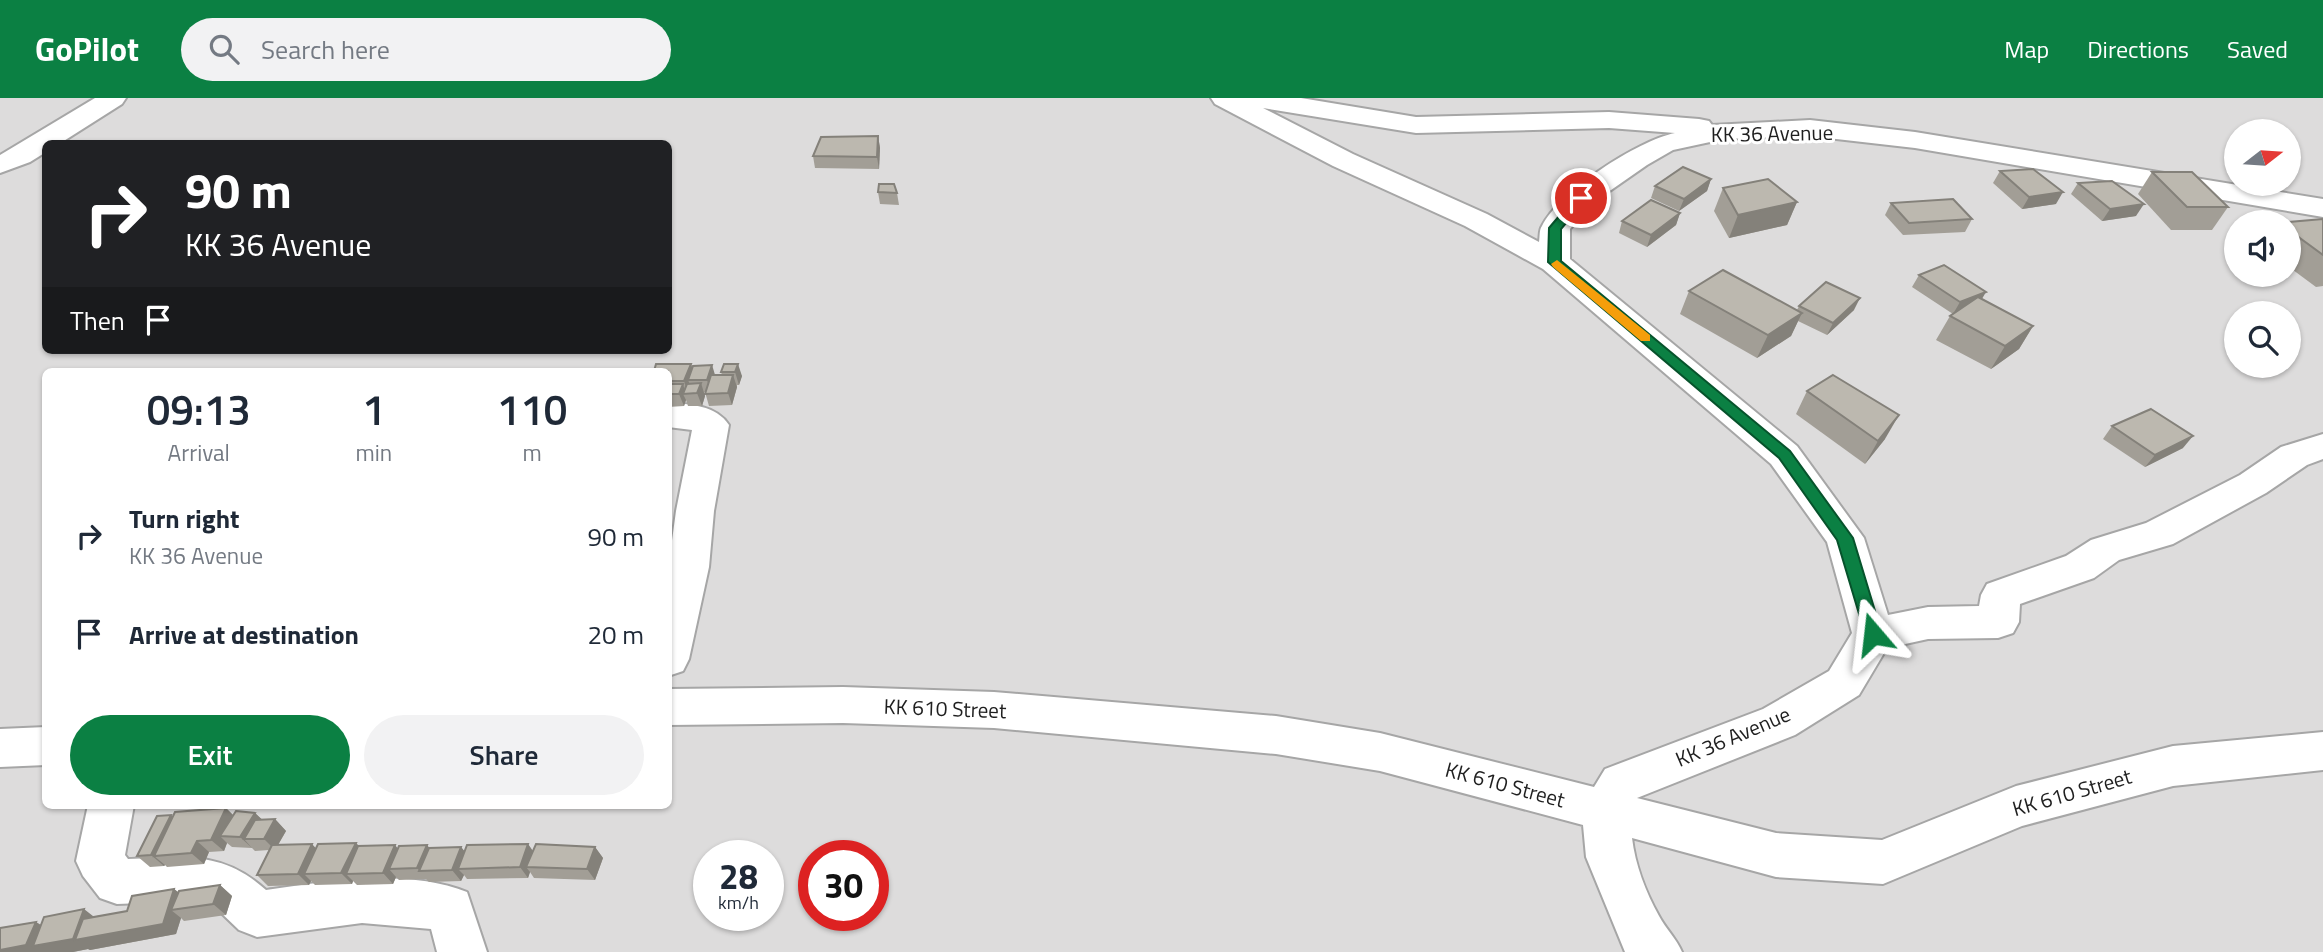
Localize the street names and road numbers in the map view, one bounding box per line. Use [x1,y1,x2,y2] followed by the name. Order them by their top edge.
[1711,116,1833,150] street label: KK 36 Avenue
[883,690,1007,726] street label: KK 610 Street
[1670,697,1795,775] street label: KK 36 Avenue
[1442,753,1569,816] street label: KK 610 Street
[2008,760,2136,824] street label: KK 610 Street

